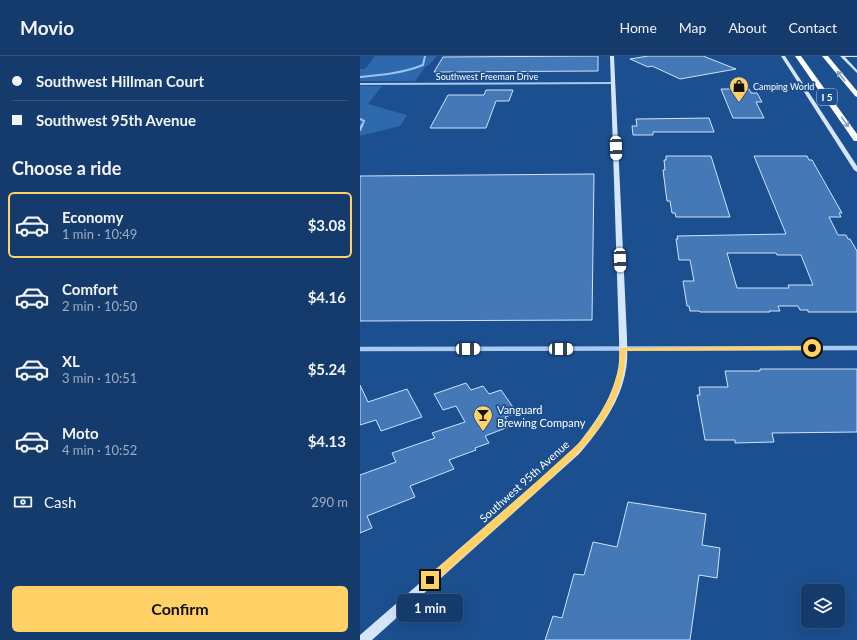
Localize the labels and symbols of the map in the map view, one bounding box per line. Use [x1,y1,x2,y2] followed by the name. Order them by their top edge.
[836,70,845,81] one-way arrow
[436,71,538,82] street label: Southwest Freeman Drive
[728,75,750,103] shop icon: Camping World
[753,81,814,92] place label: Camping World
[817,89,837,105] road number: I 5
[841,116,849,127] one-way arrow
[610,136,622,160] car
[614,248,626,272] car
[803,339,821,357] route start
[456,343,480,355] car
[549,343,573,355] car
[497,403,586,429] place label: Vanguard Brewing Company
[472,404,494,432] bar icon: Vanguard Brewing Company
[477,437,572,525] street label: Southwest 95th Avenue
[421,571,439,589] route end
[397,594,463,622] callout: 1 min

